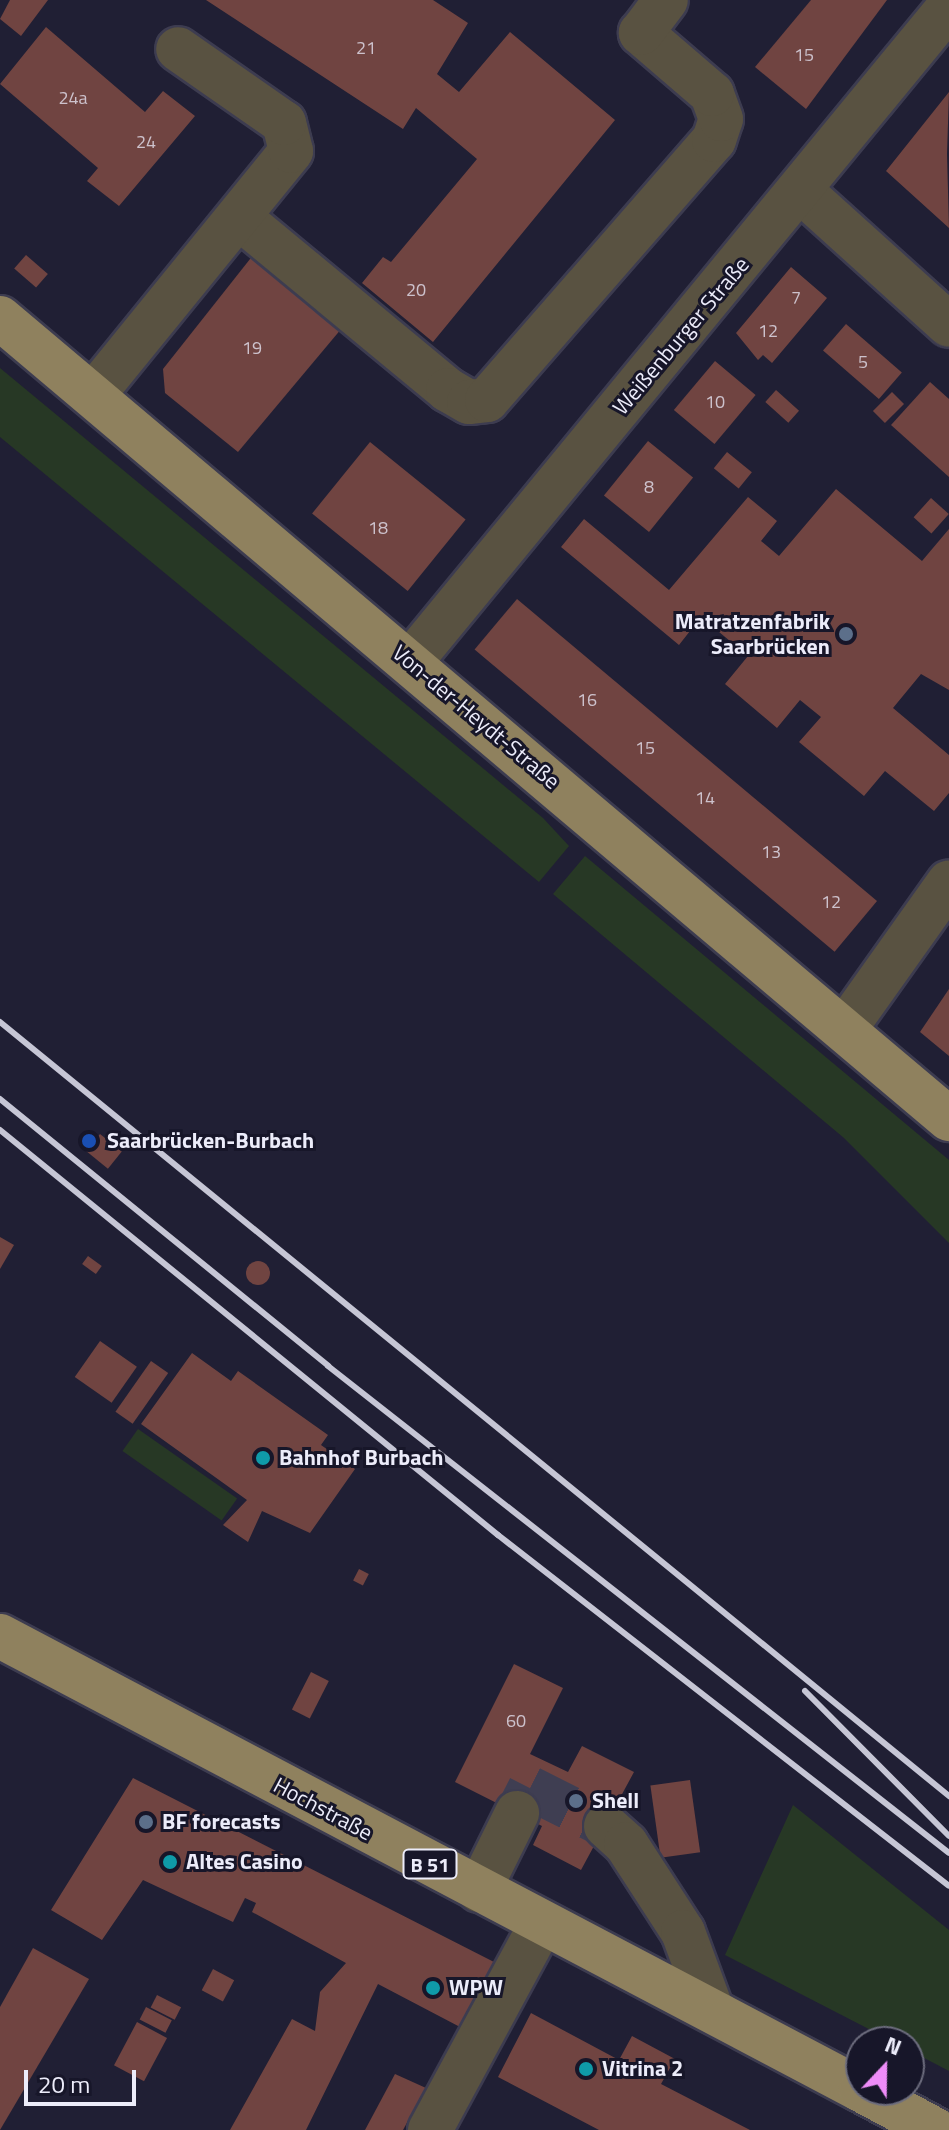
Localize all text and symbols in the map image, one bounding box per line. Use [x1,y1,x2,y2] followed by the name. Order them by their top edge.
[356,37,376,59] house number: 21
[794,44,814,66] house number: 15
[58,87,88,109] house number: 24a
[136,131,156,153] house number: 24
[607,252,755,420] street label: Weißenburger Straße
[406,279,426,301] house number: 20
[791,287,801,309] house number: 7
[758,320,778,342] house number: 12
[242,337,262,359] house number: 19
[858,351,868,373] house number: 5
[705,391,725,413] house number: 10
[644,476,654,498] house number: 8
[368,517,388,539] house number: 18
[675,608,830,660] place label: Matratzenfabrik Saarbrücken
[837,625,855,643] marker: Matratzenfabrik Saarbrücken
[387,639,565,795] street label: Von-der-Heydt-Straße
[577,689,597,711] house number: 16
[635,737,655,759] house number: 15
[695,787,715,809] house number: 14
[761,841,781,863] house number: 13
[821,891,841,913] house number: 12
[107,1128,314,1154] place label: Saarbrücken-Burbach
[78,1130,100,1152] marker: Saarbrücken-Burbach
[279,1445,443,1471] place label: Bahnhof Burbach
[254,1449,272,1467] marker: Bahnhof Burbach
[506,1710,526,1732] house number: 60
[269,1772,377,1846] street label: Hochstraße
[592,1788,639,1814] place label: Shell
[567,1792,585,1810] marker: Shell
[162,1809,281,1835] place label: BF forecasts
[137,1813,155,1831] marker: BF forecasts
[402,1848,458,1880] road number: B 51
[186,1849,303,1875] place label: Altes Casino
[161,1853,179,1871] marker: Altes Casino
[449,1975,503,2001] place label: WPW
[424,1979,442,1997] marker: WPW
[845,2026,925,2106] north arrow
[880,2027,907,2064] text: N
[28,2054,140,2104] scale bar
[602,2056,683,2082] place label: Vitrina 2
[577,2060,595,2078] marker: Vitrina 2
[38,2066,90,2102] text: 20 m

